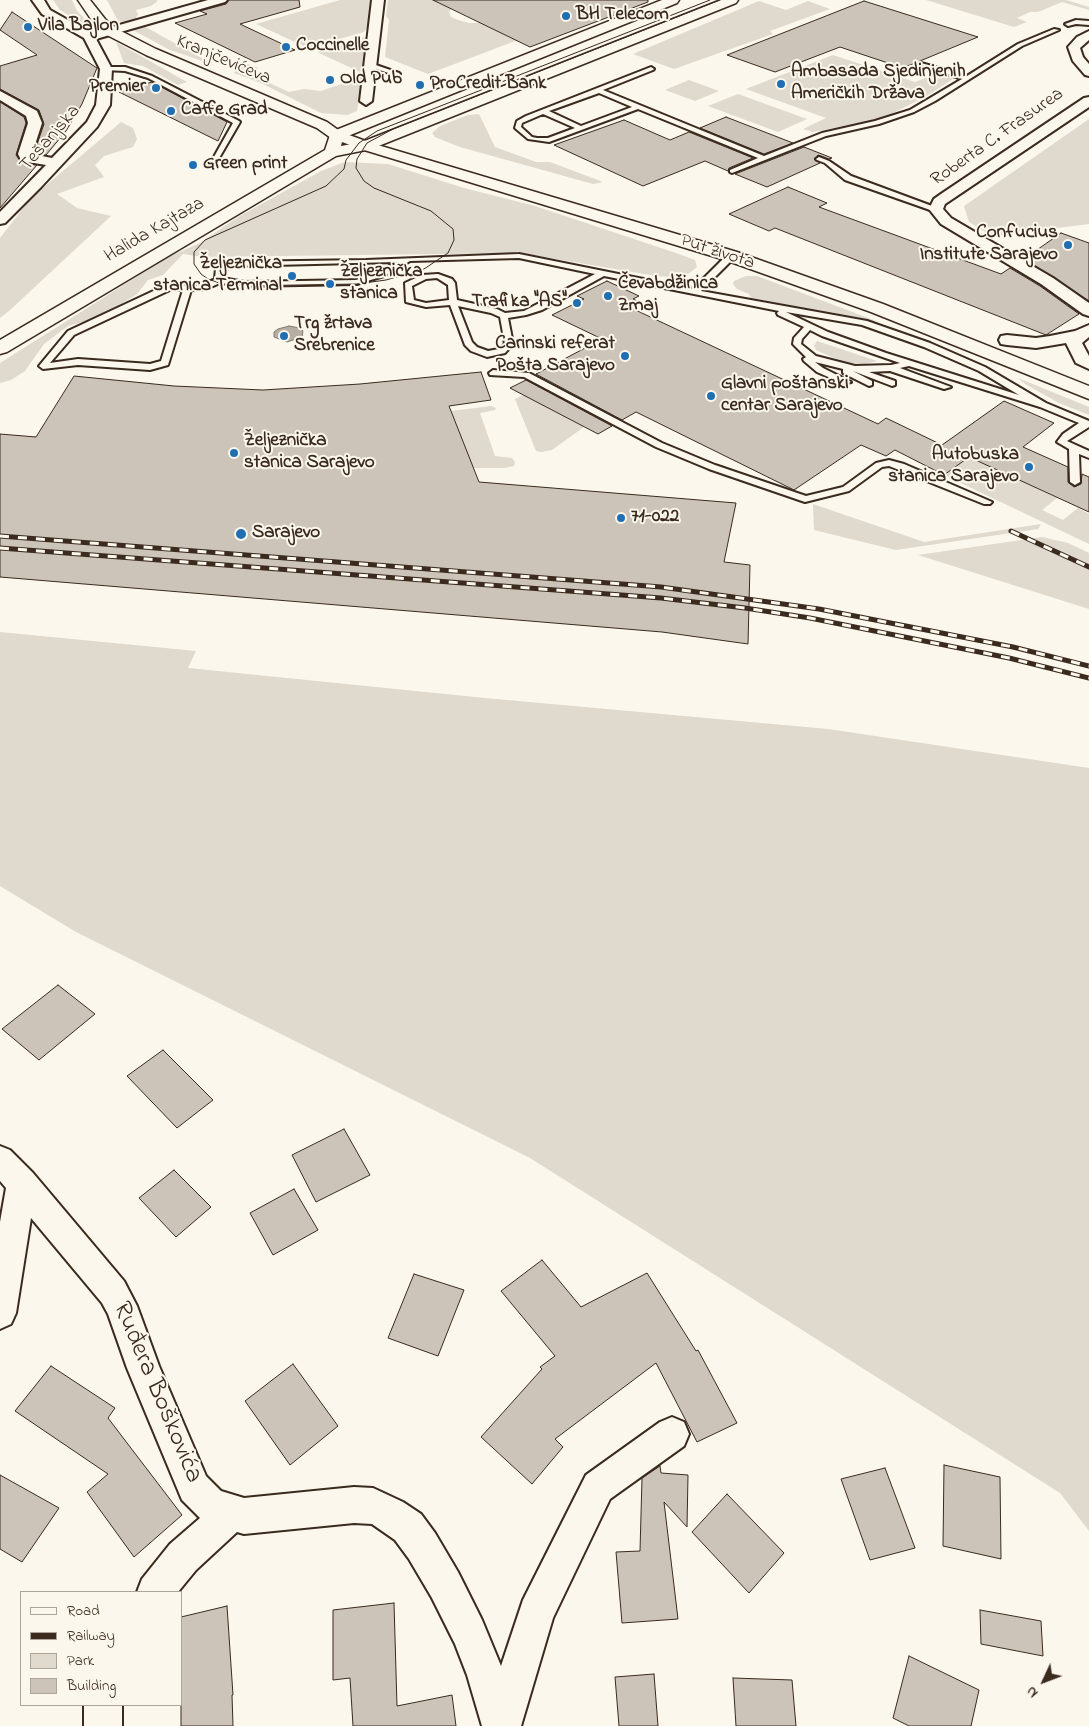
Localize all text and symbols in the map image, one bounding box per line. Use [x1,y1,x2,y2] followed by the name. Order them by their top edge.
[576,5,669,27] place label: BH Telecom
[560,10,572,22] marker: BH Telecom
[38,16,119,38] place label: Vila Bajlon
[22,21,34,33] marker: Vila Bajlon
[172,31,274,91] street label: Kranjčevićeva
[296,36,369,58] place label: Coccinelle
[280,41,292,53] marker: Coccinelle
[791,62,965,106] place label: Ambasada Sjedinjenih Američkih Država
[340,69,402,91] place label: Old Pub
[324,74,336,86] marker: Old Pub
[430,74,546,96] place label: ProCredit Bank
[89,77,146,99] place label: Premier
[775,78,787,90] marker: Ambasada Sjedinjenih Američkih Država
[414,79,426,91] marker: ProCredit Bank
[150,82,162,94] marker: Premier
[927,84,1069,192] street label: Roberta C. Frasurea
[181,100,267,122] place label: Caffe Grad
[16,101,86,177] street label: Tešanjska
[165,105,177,117] marker: Caffe Grad
[203,154,287,176] place label: Green print
[187,159,199,171] marker: Green print
[101,193,209,269] street label: Halida Kajtaza
[920,223,1058,267] place label: Confucius Institute Sarajevo
[677,230,757,276] street label: Put života
[1062,239,1074,251] marker: Confucius Institute Sarajevo
[153,254,282,298] place label: Željeznička stanica Terminal
[340,262,423,306] place label: Željeznička stanica
[286,270,298,282] marker: Željeznička stanica Terminal
[618,274,718,318] place label: Čevabdžinica Zmaj
[324,278,336,290] marker: Željeznička stanica
[602,290,614,302] marker: Čevabdžinica Zmaj
[472,292,567,314] place label: Trafika "AS"
[571,297,583,309] marker: Trafika "AS"
[294,314,375,358] place label: Trg žrtava Srebrenice
[278,330,290,342] marker: Trg žrtava Srebrenice
[495,334,615,378] place label: Carinski referat Pošta Sarajevo
[619,350,631,362] marker: Carinski referat Pošta Sarajevo
[721,374,849,418] place label: Glavni poštanski centar Sarajevo
[705,390,717,402] marker: Glavni poštanski centar Sarajevo
[244,431,375,475] place label: Željeznička stanica Sarajevo
[888,445,1019,489] place label: Autobuska stanica Sarajevo
[228,447,240,459] marker: Željeznička stanica Sarajevo
[1023,461,1035,473] marker: Autobuska stanica Sarajevo
[631,507,679,529] place label: 71-022
[615,512,627,524] marker: 71-022
[252,523,320,545] place label: Sarajevo
[234,527,248,541] marker: Sarajevo
[104,1298,208,1488] street label: Ruđera Boškovića
[20,1591,182,1706] legend
[67,1600,100,1622] text: Road
[67,1625,115,1647] text: Railway
[67,1650,94,1672] text: Park
[1019,1656,1069,1706] north arrow
[67,1675,116,1697] text: Building
[1022,1681,1044,1702] text: N

